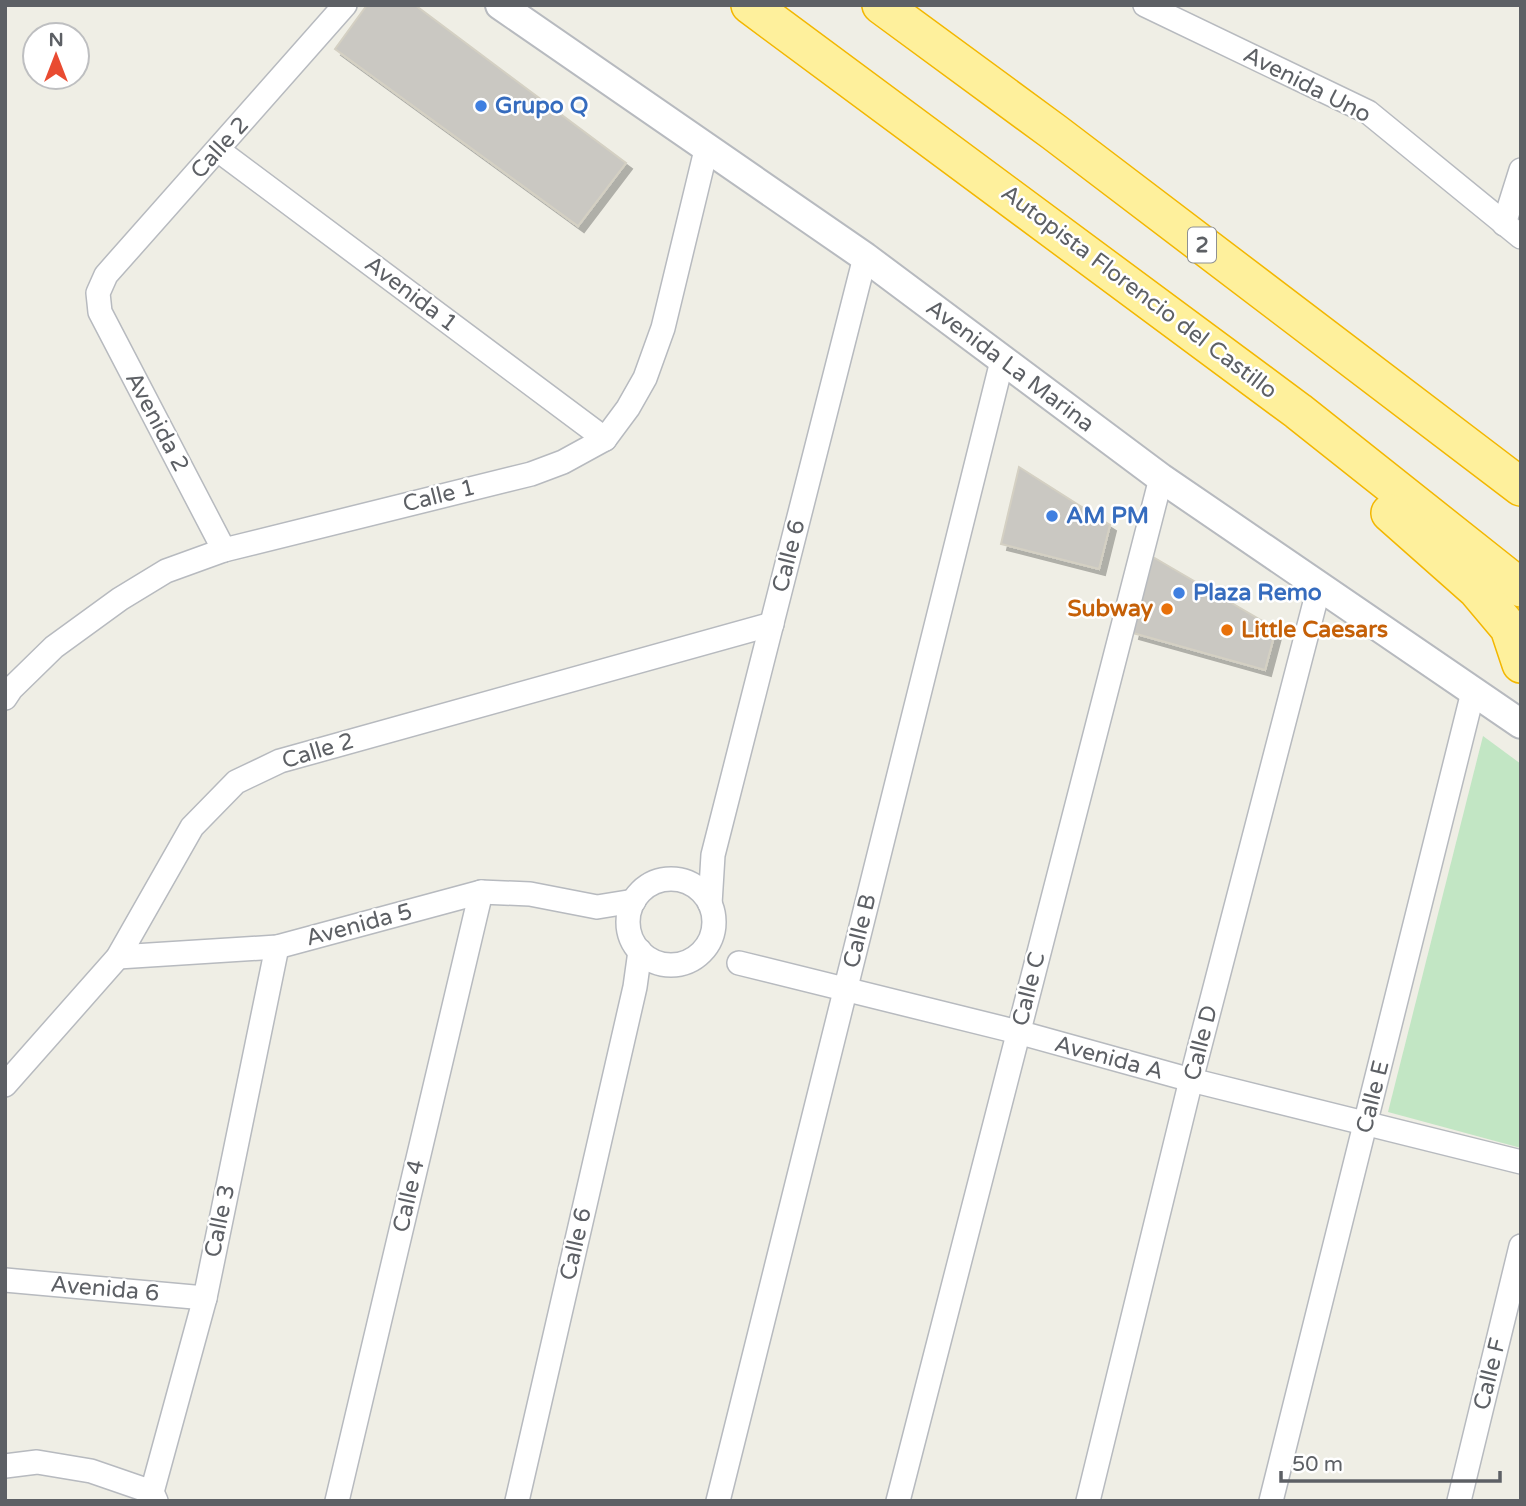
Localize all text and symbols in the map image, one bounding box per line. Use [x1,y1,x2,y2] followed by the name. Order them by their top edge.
[21,21,91,91] north arrow
[48,29,64,51] text: N
[1238,41,1376,129] street label: Avenida Uno
[495,92,588,120] place label: Grupo Q
[473,98,489,114] marker: Grupo Q
[185,111,255,185] street label: Calle 2
[995,179,1283,405] street label: Autopista Florencio del Castillo
[1188,228,1216,262] road number: 2
[359,250,463,338] street label: Avenida 1
[920,294,1100,438] street label: Avenida La Marina
[119,367,195,477] street label: Avenida 2
[400,473,478,519] street label: Calle 1
[1066,502,1149,530] place label: AM PM
[1044,508,1060,524] marker: AM PM
[766,517,812,595] street label: Calle 6
[1193,579,1322,607] place label: Plaza Remo
[1171,585,1187,601] marker: Plaza Remo
[1068,595,1154,623] place label: Subway
[1159,601,1175,617] marker: Subway
[1241,616,1388,644] place label: Little Caesars
[1219,622,1235,638] marker: Little Caesars
[279,727,357,775] street label: Calle 2
[837,891,883,971] street label: Calle B
[303,897,415,953] street label: Avenida 5
[1006,949,1052,1029] street label: Calle C
[1178,1002,1224,1084] street label: Calle D
[1051,1030,1167,1086] street label: Avenida A
[1350,1058,1396,1136] street label: Calle E
[387,1157,431,1235] street label: Calle 4
[199,1182,241,1260] street label: Calle 3
[554,1205,598,1283] street label: Calle 6
[49,1270,161,1308] street label: Avenida 6
[1468,1335,1512,1413] street label: Calle F
[1281,1440,1500,1484] scale bar
[1292,1452,1343,1477] text: 50 m

